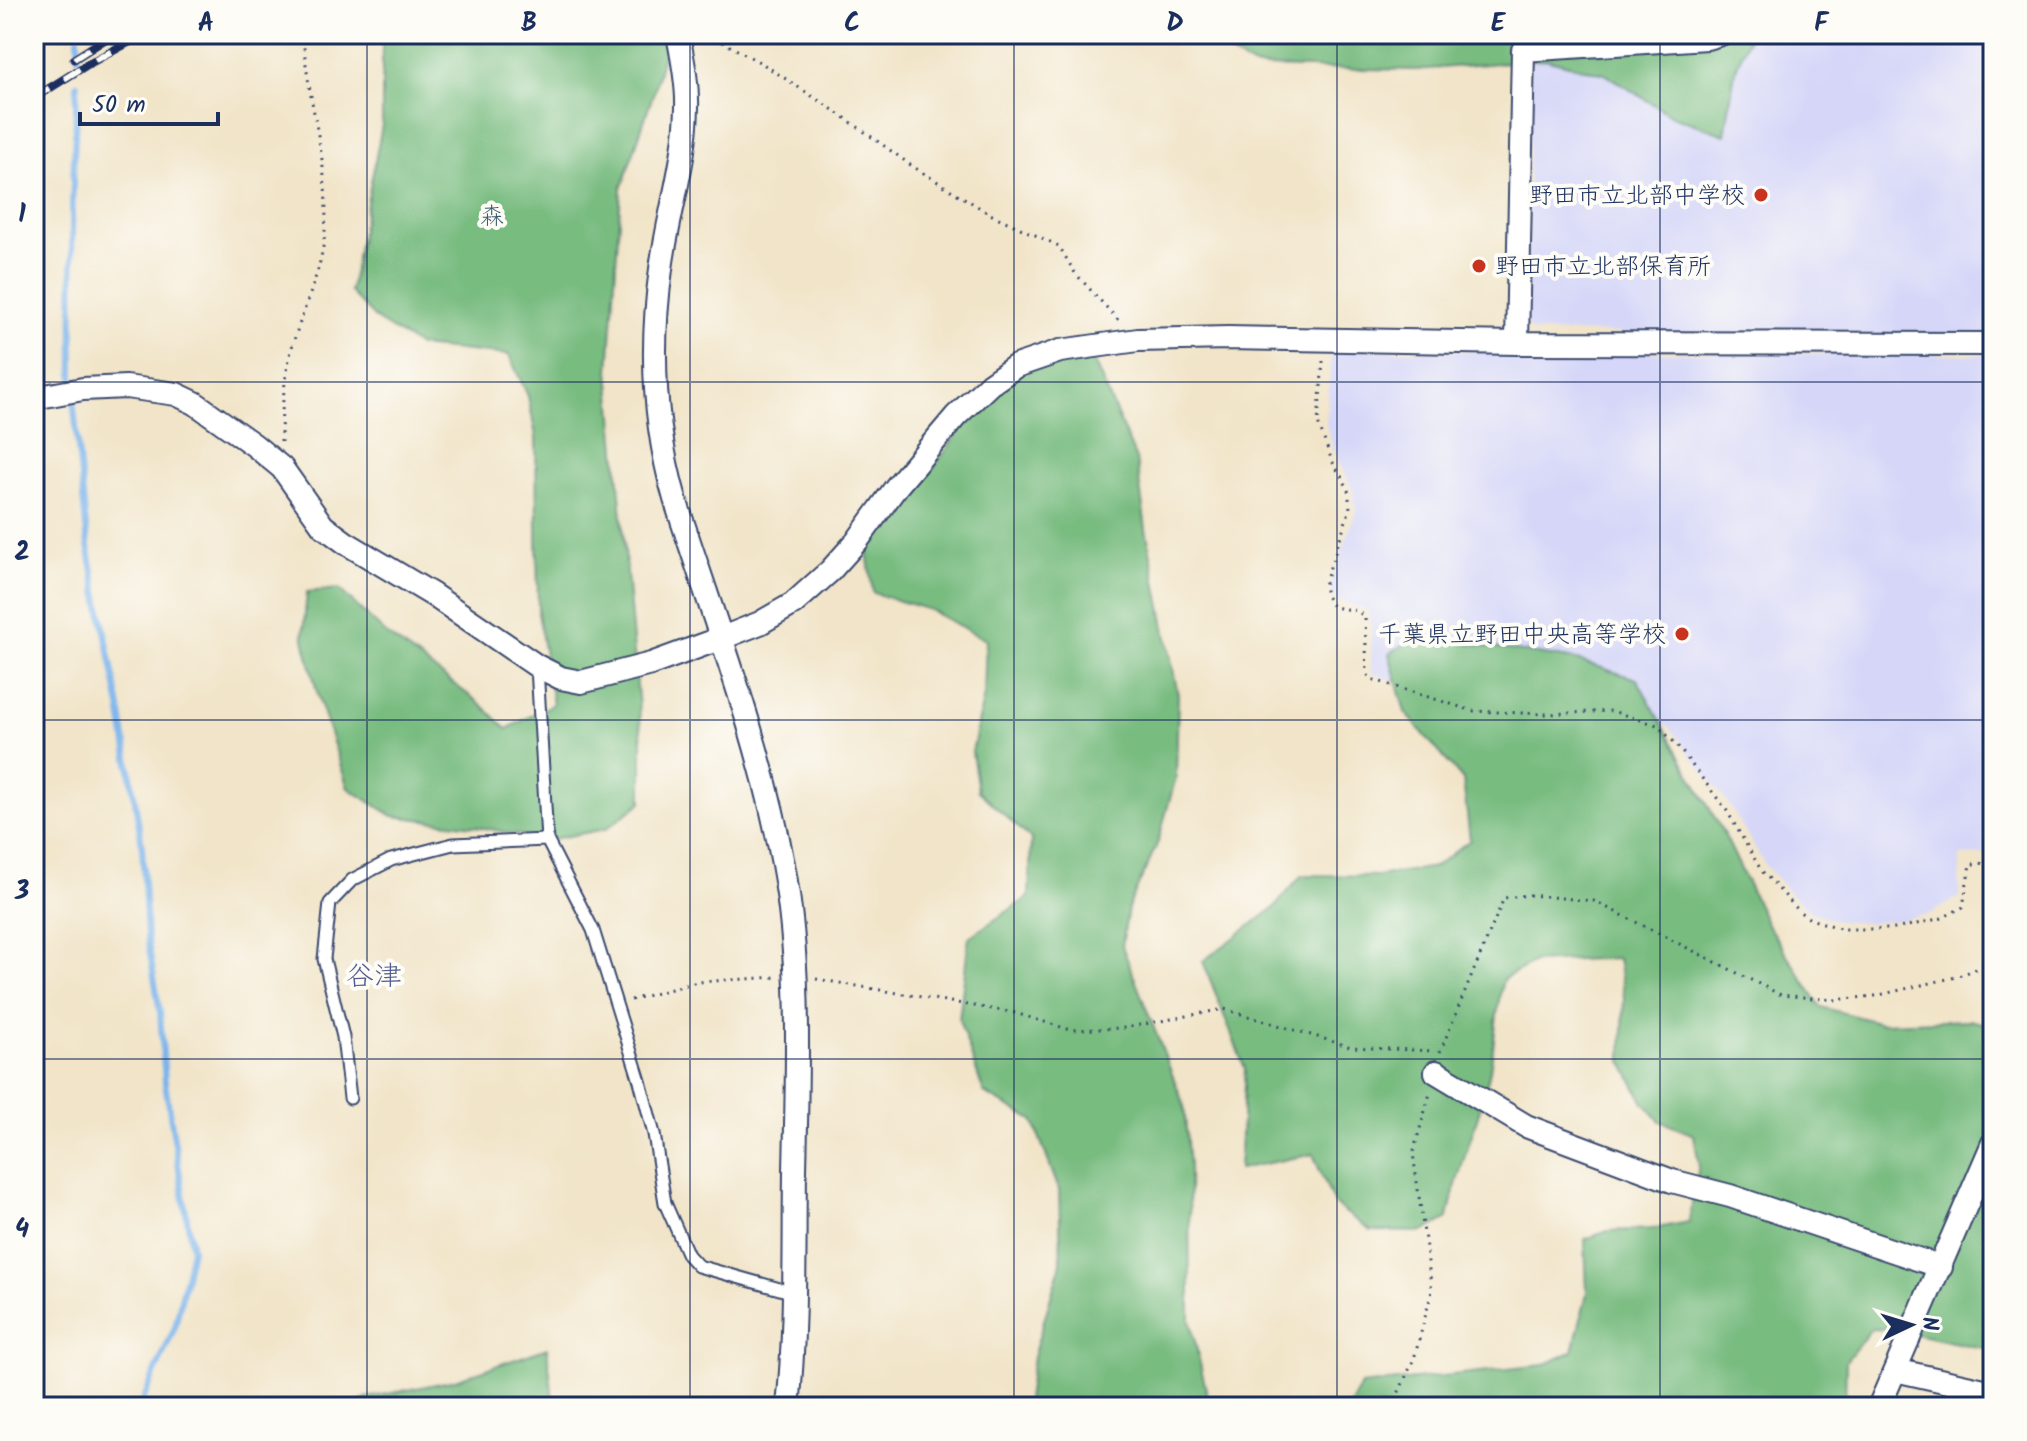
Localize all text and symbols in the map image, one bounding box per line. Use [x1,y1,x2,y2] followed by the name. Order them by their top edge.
[198,3,214,45] text: A
[521,3,537,45] text: B
[844,3,860,45] text: C
[1166,3,1184,45] text: D
[1491,3,1507,45] text: E
[1814,3,1830,45] text: F
[80,76,218,126] scale bar
[92,86,146,125] text: 50 m
[1529,177,1745,216] place label: 野田市立北部中学校
[1752,186,1770,204] marker: 野田市立北部中学校
[18,194,26,236] text: 1
[480,198,504,237] park label: 森
[1495,248,1711,287] place label: 野田市立北部保育所
[1470,257,1488,275] marker: 野田市立北部保育所
[14,532,30,574] text: 2
[1378,616,1666,655] place label: 千葉県立野田中央高等学校
[1673,625,1691,643] marker: 千葉県立野田中央高等学校
[14,871,29,913] text: 3
[346,955,402,1000] district label: 谷津
[15,1209,29,1251] text: 4
[1871,1285,1951,1365] north arrow
[1911,1316,1946,1332] text: N

